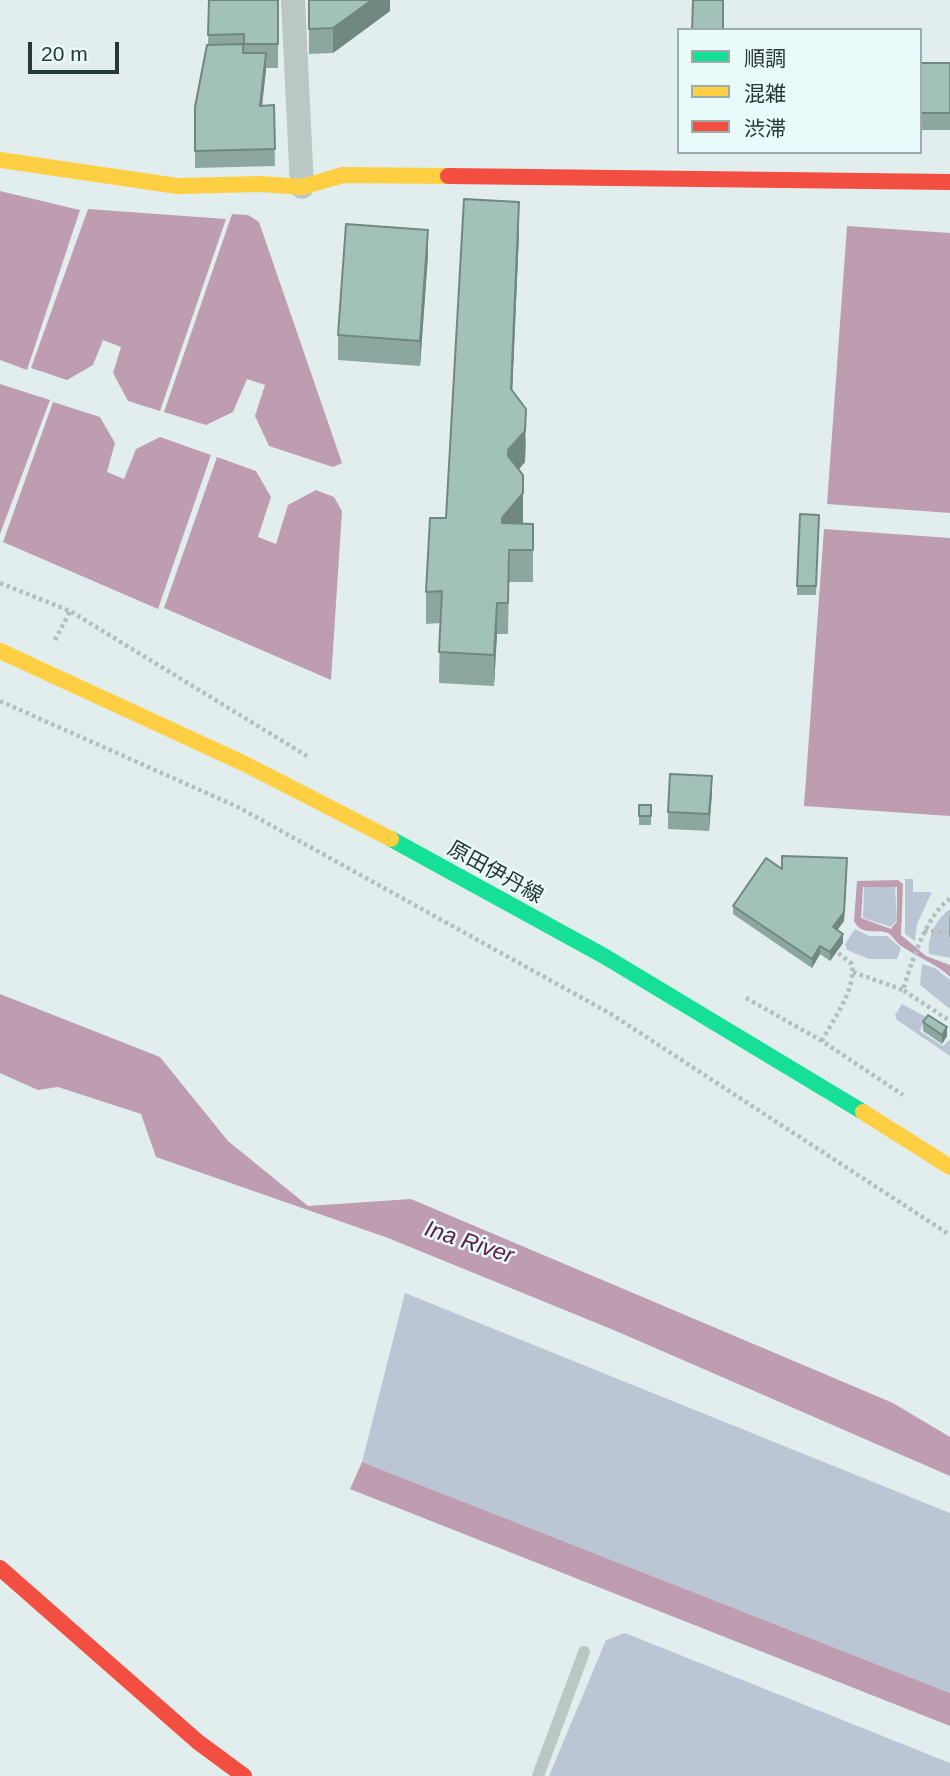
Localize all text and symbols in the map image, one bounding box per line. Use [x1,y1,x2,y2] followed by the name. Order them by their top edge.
[32,28,122,72] scale bar
[677,28,922,154] legend
[41,42,88,65] text: 20 m
[744,47,786,70] text: 順調
[744,82,786,105] text: 混雑
[744,117,786,140] text: 渋滞
[443,837,547,909] street label: 原田伊丹線
[421,1216,517,1270] water label: Ina River

